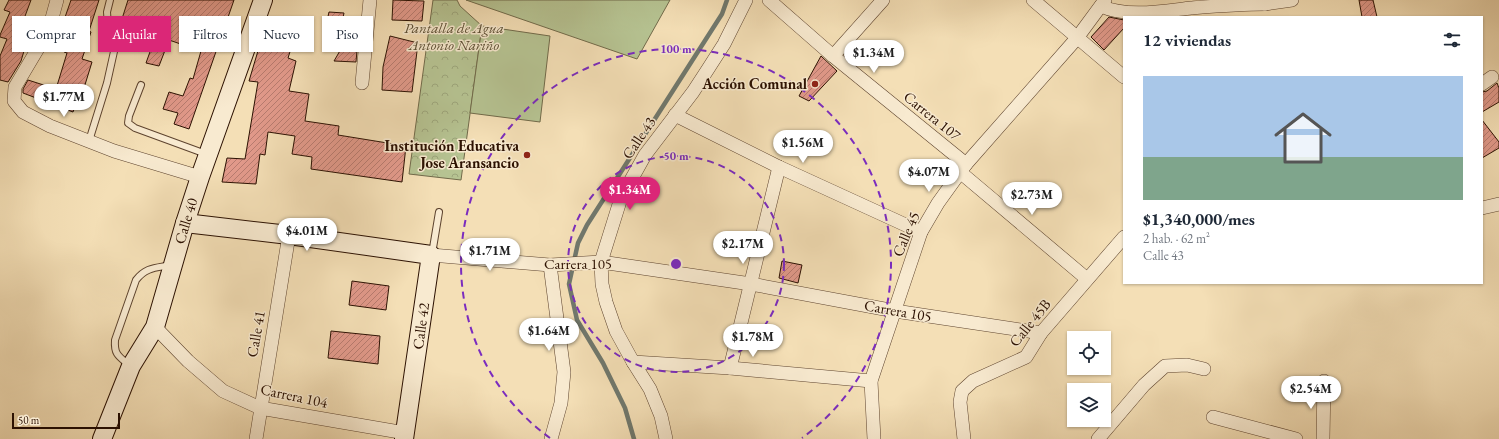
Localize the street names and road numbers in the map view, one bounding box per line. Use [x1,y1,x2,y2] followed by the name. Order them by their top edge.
[900,87,965,145] street label: Carrera 107
[618,113,660,163] street label: Calle 43
[170,196,201,246] street label: Calle 40
[888,208,923,259] street label: Calle 45
[544,254,612,273] street label: Carrera 105
[863,295,933,326] street label: Carrera 105
[1005,295,1055,350] street label: Calle 45B
[408,301,433,351] street label: Calle 42
[242,309,269,359] street label: Calle 41
[259,379,330,412] street label: Carrera 104

